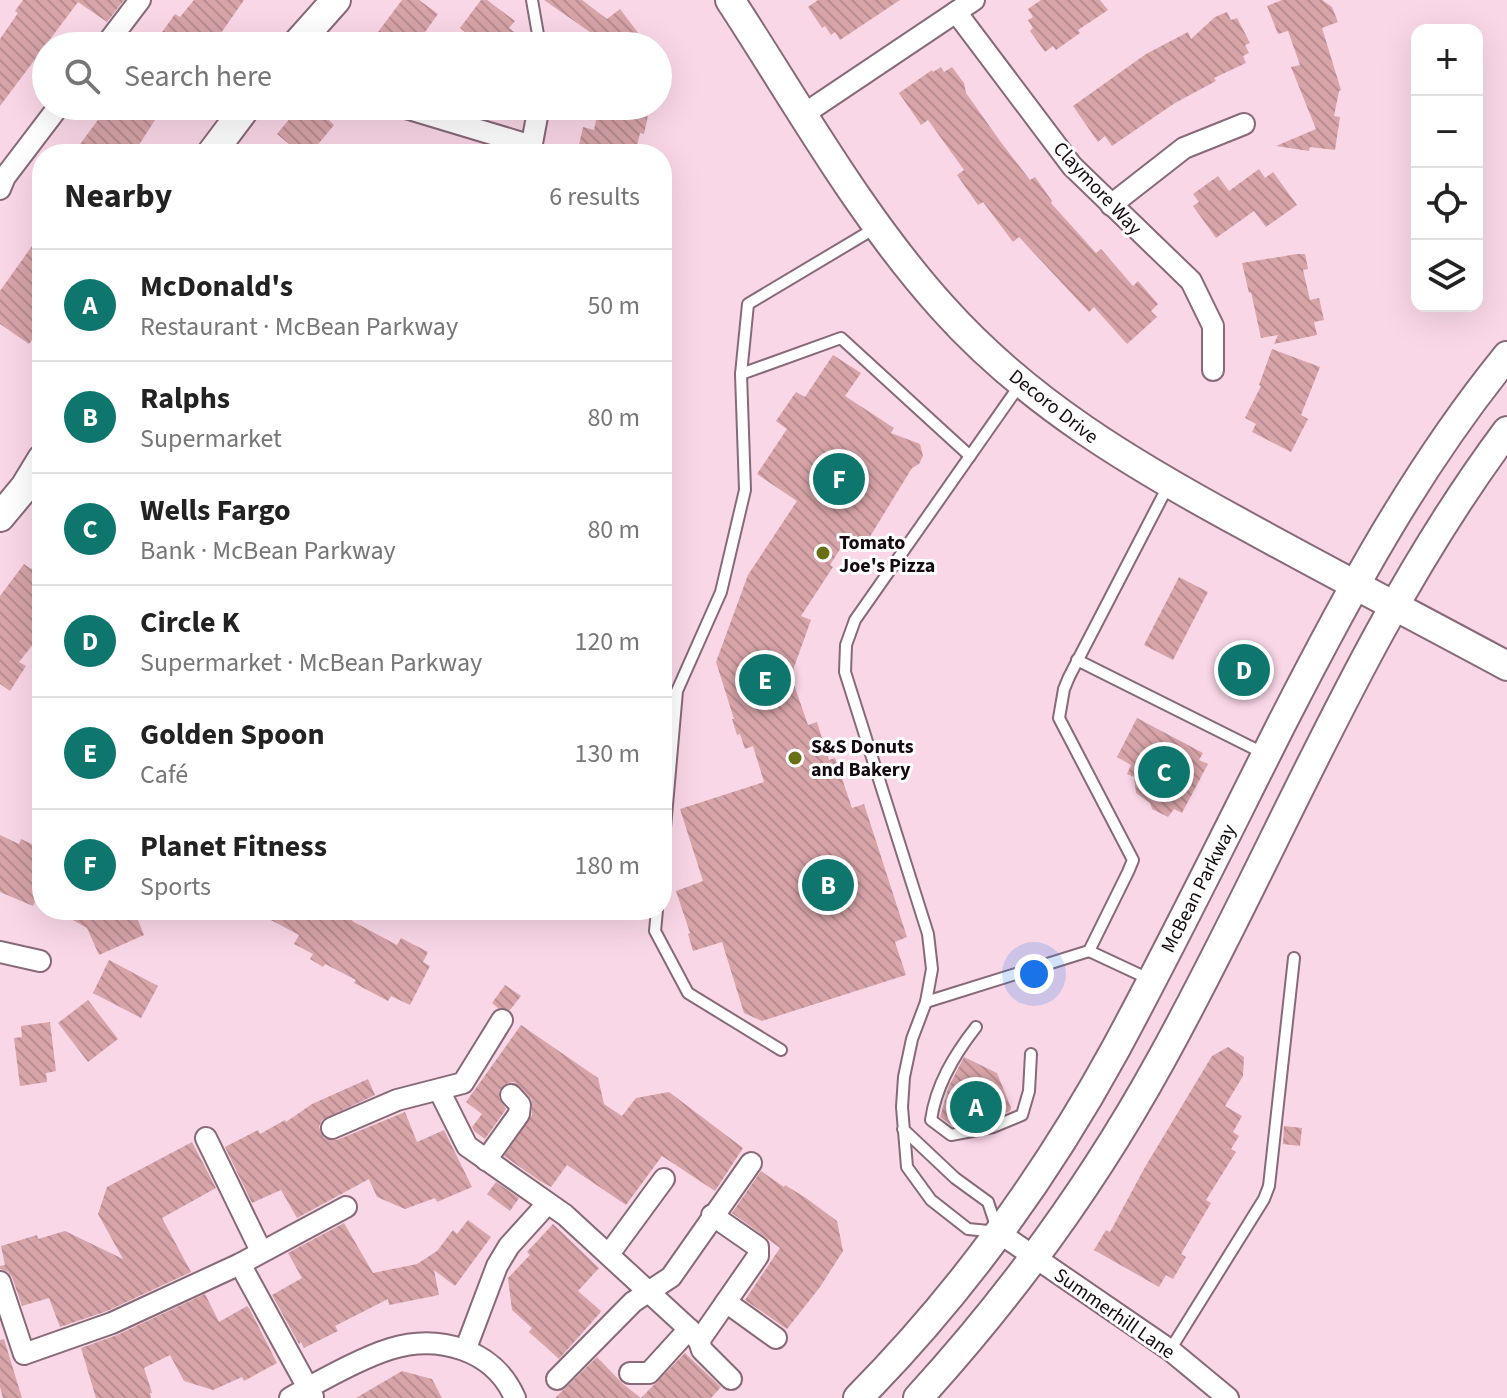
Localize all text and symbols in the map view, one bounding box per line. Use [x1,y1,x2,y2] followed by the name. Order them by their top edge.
[1411,24,1483,312] map controls
[1411,24,1483,96] button: +
[32,32,672,120] search box
[60,54,104,98] icon: search
[124,55,272,98] text: Search here
[1411,96,1483,168] button: −
[1047,136,1148,242] street label: Claymore Way
[1411,168,1483,240] button: locate
[64,172,172,221] text: Nearby
[549,178,640,215] text: 6 results
[1411,240,1483,312] button: layers
[140,265,293,308] text: McDonald's
[83,287,97,324] text: A
[587,287,640,324] text: 50 m
[140,308,458,345] text: Restaurant · McBean Parkway
[1003,363,1104,451] street label: Decoro Drive
[140,377,230,420] text: Ralphs
[82,399,98,436] text: B
[587,399,640,436] text: 80 m
[140,420,282,457] text: Supermarket
[813,449,865,509] pin: F
[140,489,291,532] text: Wells Fargo
[82,511,98,548] text: C
[587,511,640,548] text: 80 m
[839,529,935,580] place label: Tomato Joe's Pizza
[140,532,396,569] text: Bank · McBean Parkway
[814,544,832,562] marker: Tomato Joe's Pizza
[140,601,240,644] text: Circle K
[82,623,98,660] text: D
[574,623,640,660] text: 120 m
[1218,640,1270,700] pin: D
[140,644,482,681] text: Supermarket · McBean Parkway
[739,650,791,710] pin: E
[140,713,325,756] text: Golden Spoon
[811,733,914,784] place label: S&S Donuts and Bakery
[83,735,97,772] text: E
[574,735,640,772] text: 130 m
[1138,742,1190,802] pin: C
[786,749,804,767] marker: S&S Donuts and Bakery
[140,756,188,793] text: Café
[1154,819,1244,958] street label: McBean Parkway
[140,825,327,868] text: Planet Fitness
[83,847,97,884] text: F
[574,847,640,884] text: 180 m
[802,855,854,915] pin: B
[140,868,211,905] text: Sports
[1014,954,1054,994] your location
[950,1077,1002,1137] pin: A
[1048,1262,1181,1366] street label: Summerhill Lane

